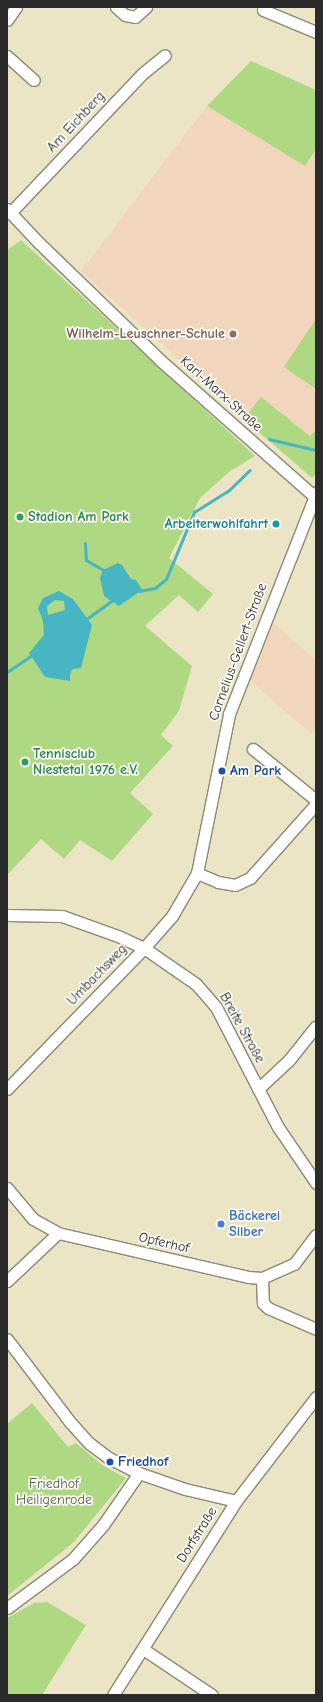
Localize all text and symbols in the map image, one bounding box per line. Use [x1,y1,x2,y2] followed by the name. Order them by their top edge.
[43,88,109,156] street label: Am Eichberg
[66,326,225,342] place label: Wilhelm-Leuschner-Schule
[228,329,238,339] marker: Wilhelm-Leuschner-Schule
[176,353,266,435] street label: Karl-Marx-Straße
[28,509,129,525] place label: Stadion Am Park
[15,512,25,522] marker: Stadion Am Park
[165,516,268,532] place label: Arbeiterwohlfahrt
[271,519,281,529] marker: Arbeiterwohlfahrt
[205,581,271,723] street label: Cornelius-Gellert-Straße
[33,746,138,778] place label: Tennisclub Niestetal 1976 e.V.
[20,757,30,767] marker: Tennisclub Niestetal 1976 e.V.
[230,763,281,779] place label: Am Park
[217,766,227,776] marker: Am Park
[64,941,130,1009] street label: Umbachsweg
[216,990,268,1066] street label: Breite Straße
[229,1208,280,1240] place label: Bäckerei Silber
[216,1219,226,1229] marker: Bäckerei Silber
[137,1229,191,1257] street label: Opferhof
[118,1454,168,1470] place label: Friedhof
[105,1457,115,1467] marker: Friedhof
[16,1476,92,1508] park label: Friedhof Heiligenrode
[173,1504,221,1566] street label: Dorfstraße

